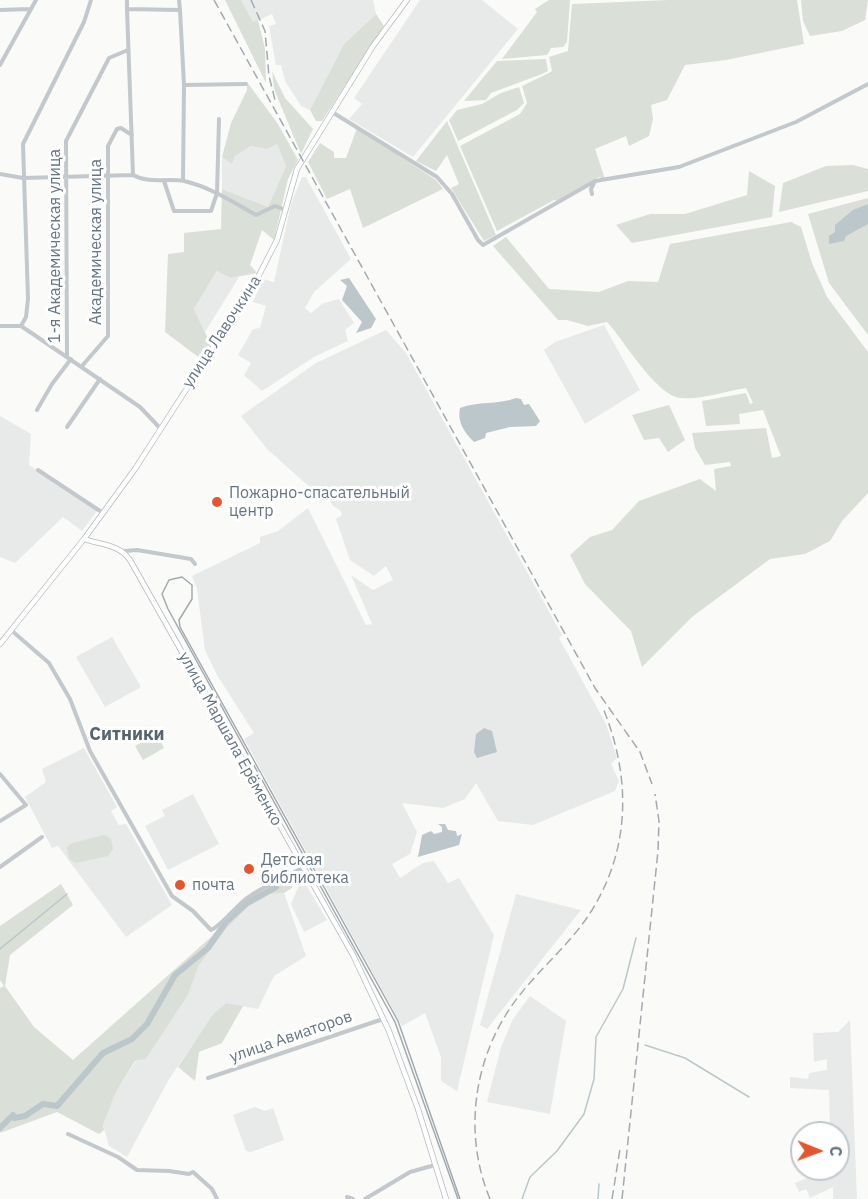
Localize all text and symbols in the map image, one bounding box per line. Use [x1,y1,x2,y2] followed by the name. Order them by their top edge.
[45,149,65,343] street label: 1-я Академическая улица
[86,159,106,325] street label: Академическая улица
[178,272,266,392] street label: улица Лавочкина
[229,483,410,521] place label: Пожарно-спасательный центр
[210,495,224,509] marker: Пожарно-спасательный центр
[174,649,286,829] street label: улица Маршала Ерёменко
[89,724,165,746] district label: Ситники
[261,850,349,888] place label: Детская библиотека
[242,862,256,876] marker: Детская библиотека
[192,875,235,895] place label: почта
[173,878,187,892] marker: почта
[227,1007,355,1067] street label: улица Авиаторов
[790,1121,850,1181] north arrow
[826,1146,846,1157] text: С

